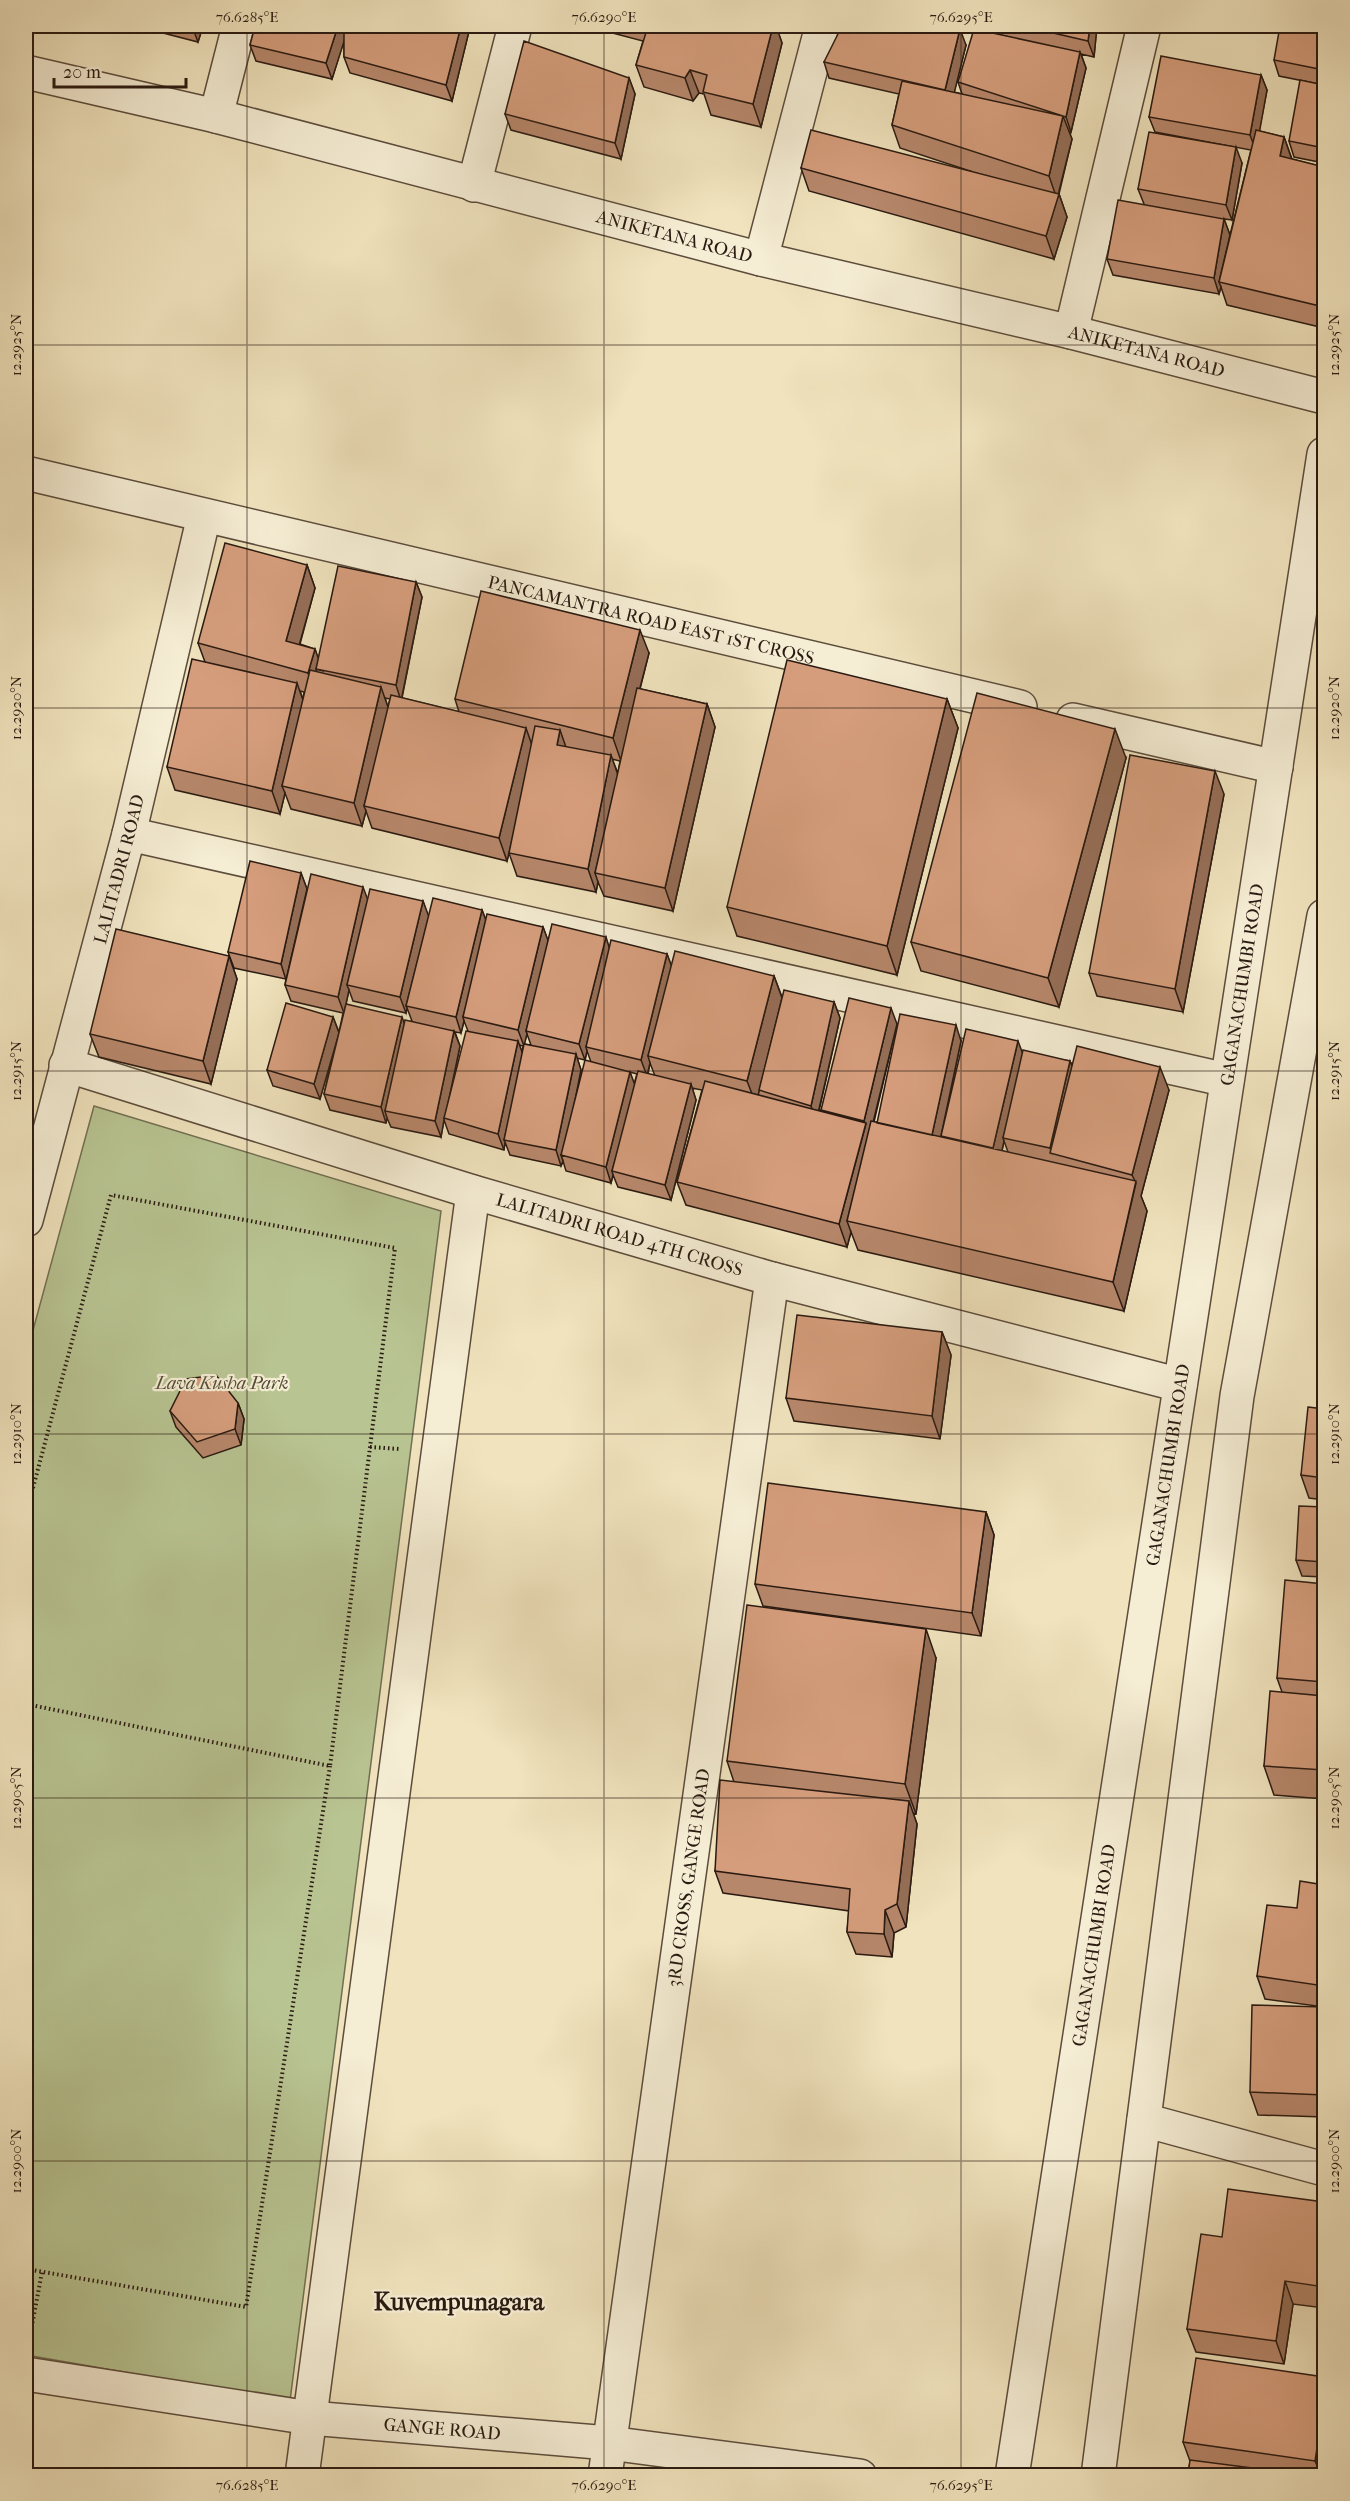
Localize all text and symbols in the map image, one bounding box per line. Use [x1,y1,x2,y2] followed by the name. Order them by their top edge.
[216,8,278,26] text: 76.6285°E
[572,8,636,26] text: 76.6290°E
[929,8,993,26] text: 76.6295°E
[54,51,186,89] scale bar
[63,62,101,83] text: 20 m
[593,206,755,267] street label: ANIKETANA ROAD
[7,313,25,376] text: 12.2925°N
[1325,313,1343,376] text: 12.2925°N
[1065,322,1227,382] street label: ANIKETANA ROAD
[485,572,816,669] street label: PANCAMANTRA ROAD EAST 1ST CROSS
[7,675,25,740] text: 12.2920°N
[1325,675,1343,740] text: 12.2920°N
[90,793,149,946] street label: LALITADRI ROAD
[1217,882,1269,1087] street label: GAGANACHUMBI ROAD
[7,1040,25,1101] text: 12.2915°N
[1325,1040,1343,1101] text: 12.2915°N
[494,1189,745,1281] street label: LALITADRI ROAD 4TH CROSS
[1143,1362,1194,1568] street label: GAGANACHUMBI ROAD
[154,1373,288,1394] park label: Lava Kusha Park
[7,1402,25,1465] text: 12.2910°N
[1325,1402,1343,1465] text: 12.2910°N
[7,1766,25,1830] text: 12.2905°N
[1325,1766,1343,1830] text: 12.2905°N
[663,1767,715,1988] street label: 3RD CROSS, GANGE ROAD
[1068,1843,1120,2048] street label: GAGANACHUMBI ROAD
[7,2128,25,2193] text: 12.2900°N
[1325,2128,1343,2193] text: 12.2900°N
[374,2288,545,2316] district label: Kuvempunagara
[383,2414,501,2445] street label: GANGE ROAD
[216,2476,278,2494] text: 76.6285°E
[572,2476,636,2494] text: 76.6290°E
[929,2476,993,2494] text: 76.6295°E

